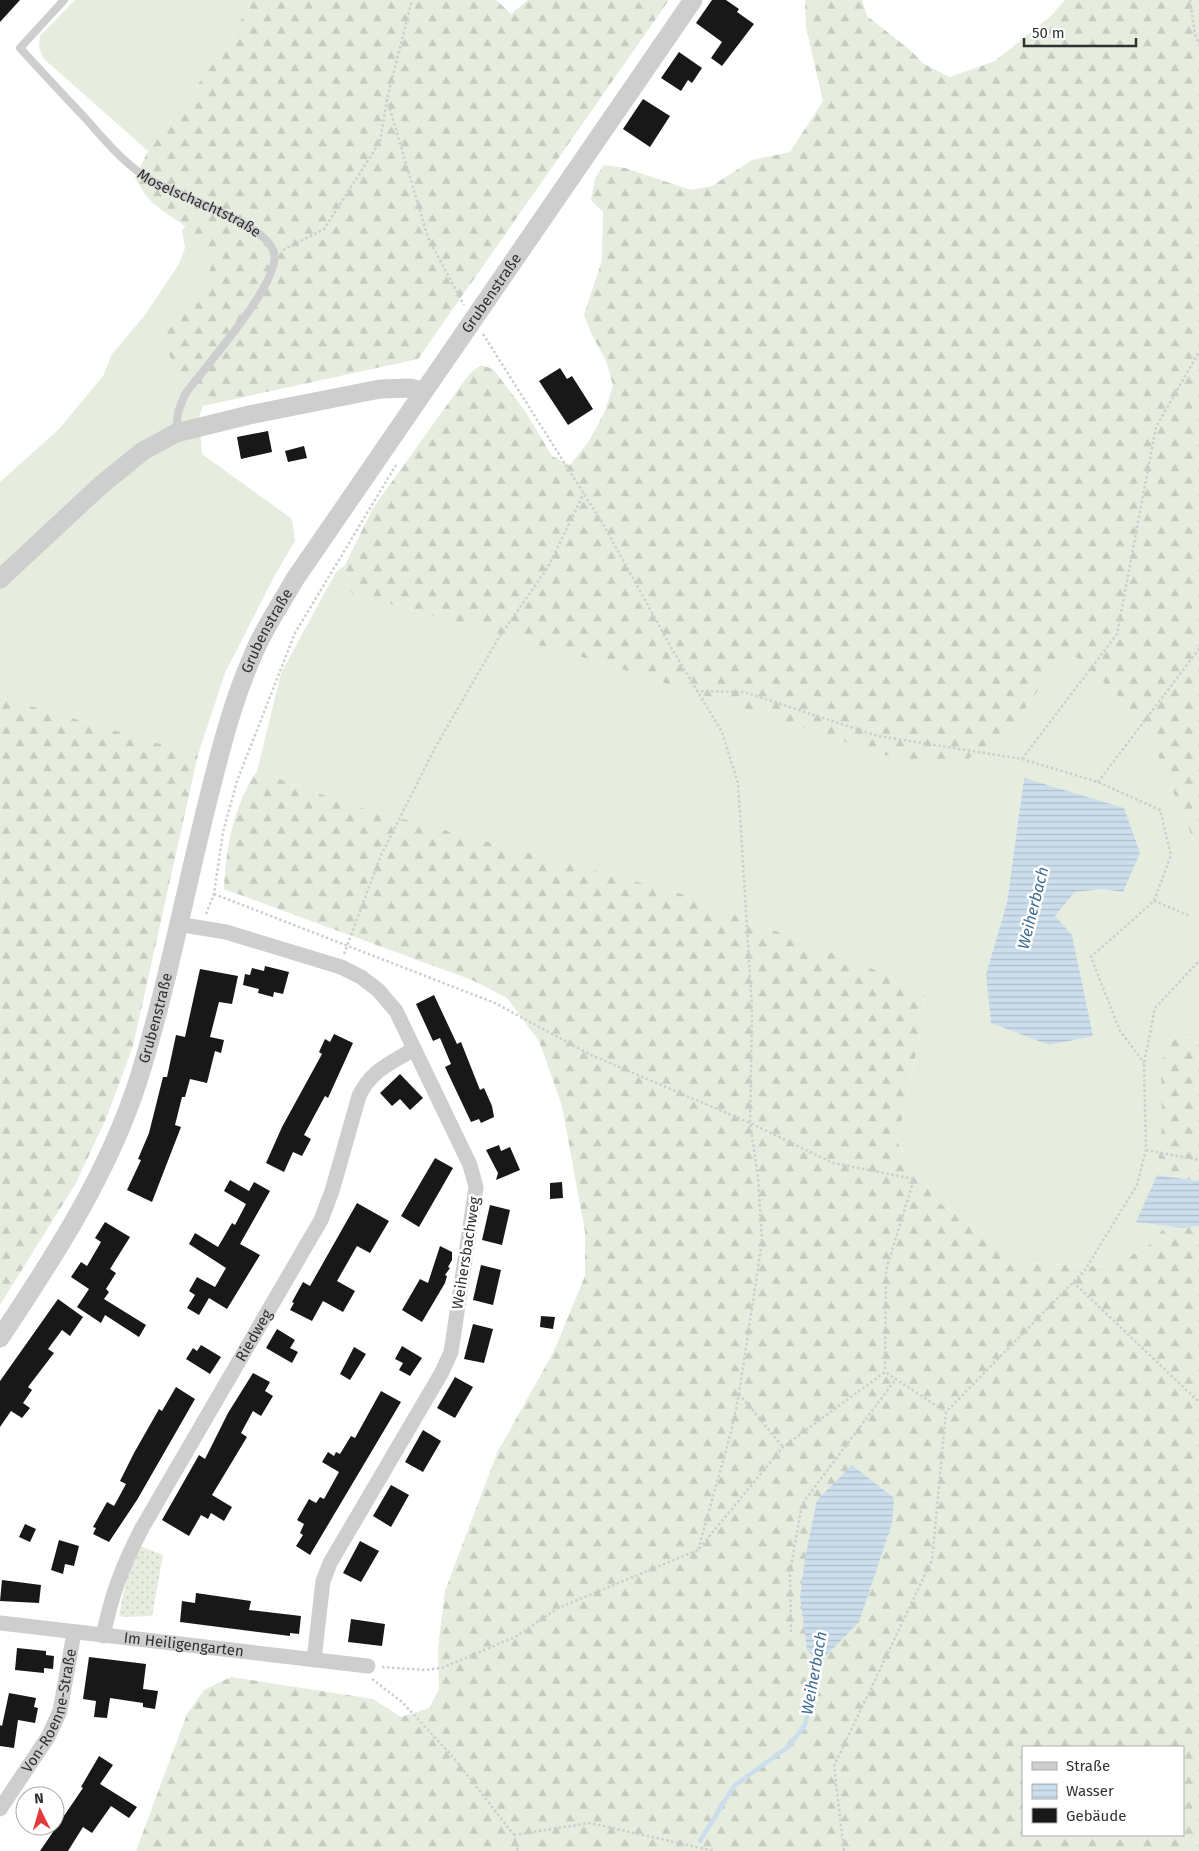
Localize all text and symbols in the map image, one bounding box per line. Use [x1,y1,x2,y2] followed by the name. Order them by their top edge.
[1024,15,1136,47] scale bar
[1032,24,1065,42] text: 50 m
[134,165,265,241] street label: Moselschachtstraße
[458,250,525,337] street label: Grubenstraße
[237,585,296,676] street label: Grubenstraße
[1014,865,1052,951] water label: Weiherbach
[135,971,176,1065] street label: Grubenstraße
[448,1195,484,1311] street label: Weihersbachweg
[232,1306,276,1365] street label: Riedweg
[123,1629,245,1660] street label: Im Heiligengarten
[797,1630,831,1716] water label: Weiherbach
[18,1647,80,1776] street label: Von-Roenne-Straße
[1022,1746,1184,1836] legend
[1066,1757,1110,1775] text: Straße
[1066,1782,1114,1800] text: Wasser
[15,1786,65,1836] north arrow
[34,1790,44,1807] text: N
[1066,1807,1126,1825] text: Gebäude

